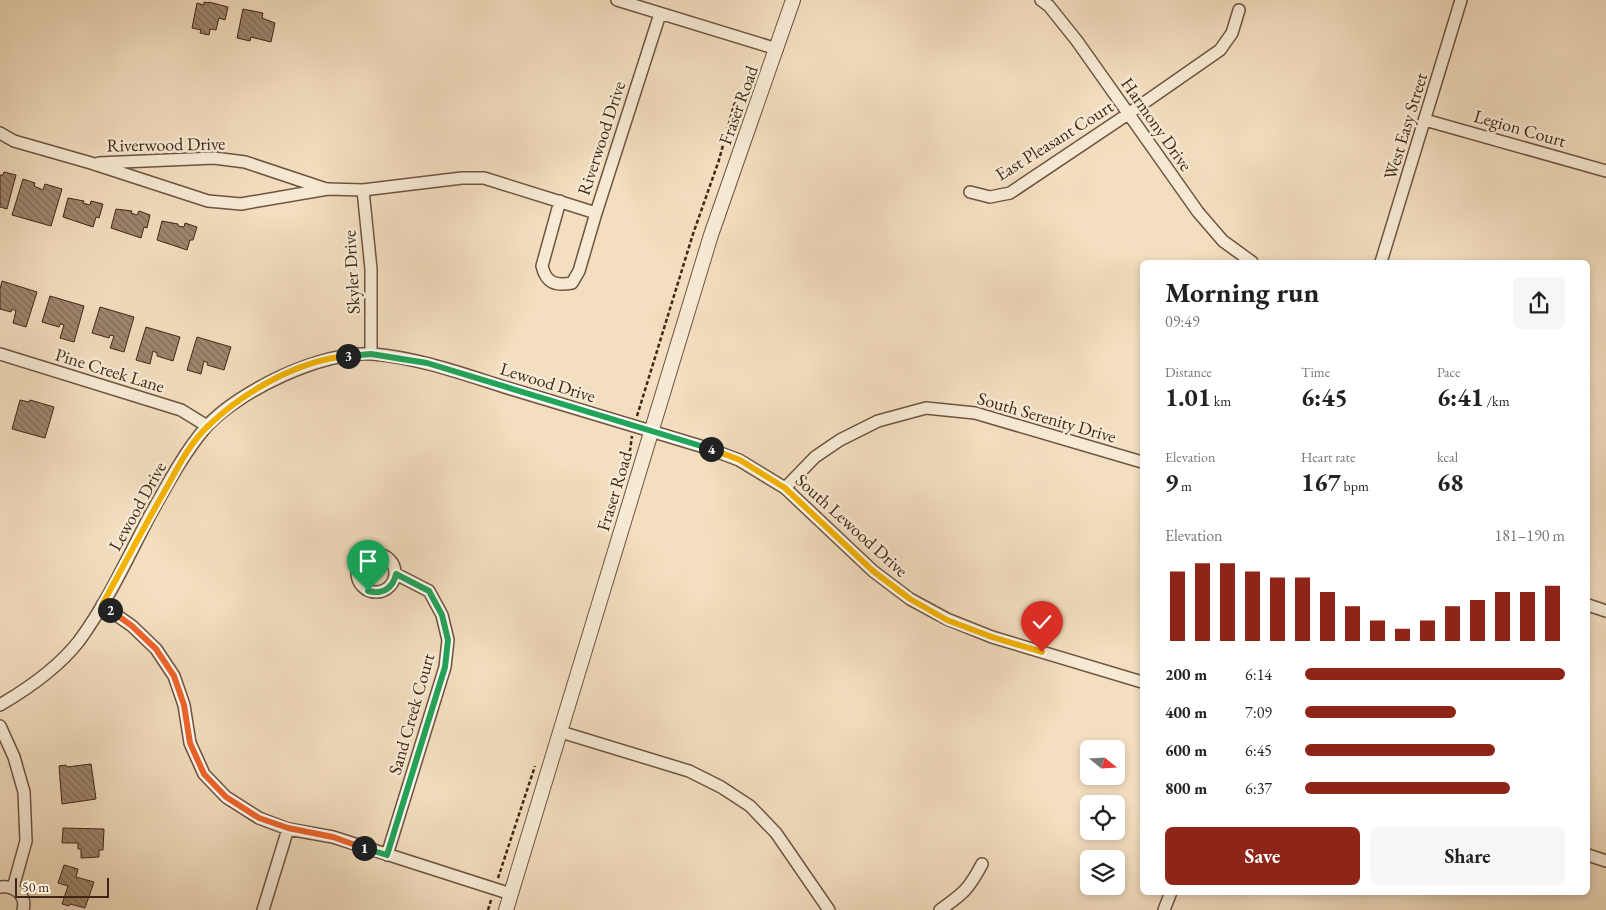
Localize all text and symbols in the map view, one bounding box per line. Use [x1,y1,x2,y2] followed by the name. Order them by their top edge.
[713,61,763,148] street label: Fraser Road
[1378,70,1432,182] street label: West Easy Street
[1116,73,1198,175] street label: Harmony Drive
[572,78,630,198] street label: Riverwood Drive
[991,94,1118,186] street label: East Pleasant Court
[1471,104,1569,152] street label: Legion Court
[107,131,225,157] street label: Riverwood Drive
[337,229,365,315] street label: Skyler Drive
[1165,274,1319,310] text: Morning run
[1513,277,1565,329] button: share
[1165,311,1200,332] text: 09:49
[52,342,168,398] street label: Pine Creek Lane
[336,344,360,368] pin: 3
[345,347,352,365] text: 3
[498,357,598,407] street label: Lewood Drive
[1165,363,1212,381] text: Distance
[1301,363,1330,381] text: Time
[1437,363,1461,381] text: Pace
[1165,381,1211,413] text: 1.01
[1301,381,1348,413] text: 6:45
[1437,381,1484,413] text: 6:41
[975,386,1119,448] street label: South Serenity Drive
[1211,392,1231,410] text: km
[1484,392,1510,410] text: /km
[698,436,724,462] pin: 4
[708,440,715,458] text: 4
[591,447,637,534] street label: Fraser Road
[1165,448,1215,466] text: Elevation
[1301,448,1355,466] text: Heart rate
[1437,448,1458,466] text: kcal
[103,457,171,555] street label: Lewood Drive
[1165,466,1178,498] text: 9
[1301,466,1341,498] text: 167
[1437,466,1463,498] text: 68
[791,468,913,582] street label: South Lewood Drive
[1178,477,1192,495] text: m
[1341,477,1369,495] text: bpm
[1165,525,1223,546] text: Elevation
[1494,525,1565,546] text: 181–190 m
[347,540,389,591] pin
[354,547,382,575] icon: arrive
[98,598,122,622] pin: 2
[107,601,114,619] text: 2
[1021,601,1063,652] pin
[1028,608,1056,636] icon: check
[383,650,439,777] street label: Sand Creek Court
[1165,664,1207,685] text: 200 m
[1245,664,1272,685] text: 6:14
[1165,702,1207,723] text: 400 m
[1245,702,1272,723] text: 7:09
[1080,740,1125,785] north arrow
[1080,740,1125,895] map controls
[1165,740,1207,761] text: 600 m
[1245,740,1272,761] text: 6:45
[1165,778,1207,799] text: 800 m
[1245,778,1272,799] text: 6:37
[1080,795,1125,840] button: locate
[1165,827,1360,885] button: Save
[1370,827,1565,885] button: Share
[352,836,376,860] pin: 1
[361,839,368,857] text: 1
[1080,850,1125,895] button: layers
[15,875,109,898] scale bar
[22,878,49,896] text: 50 m

